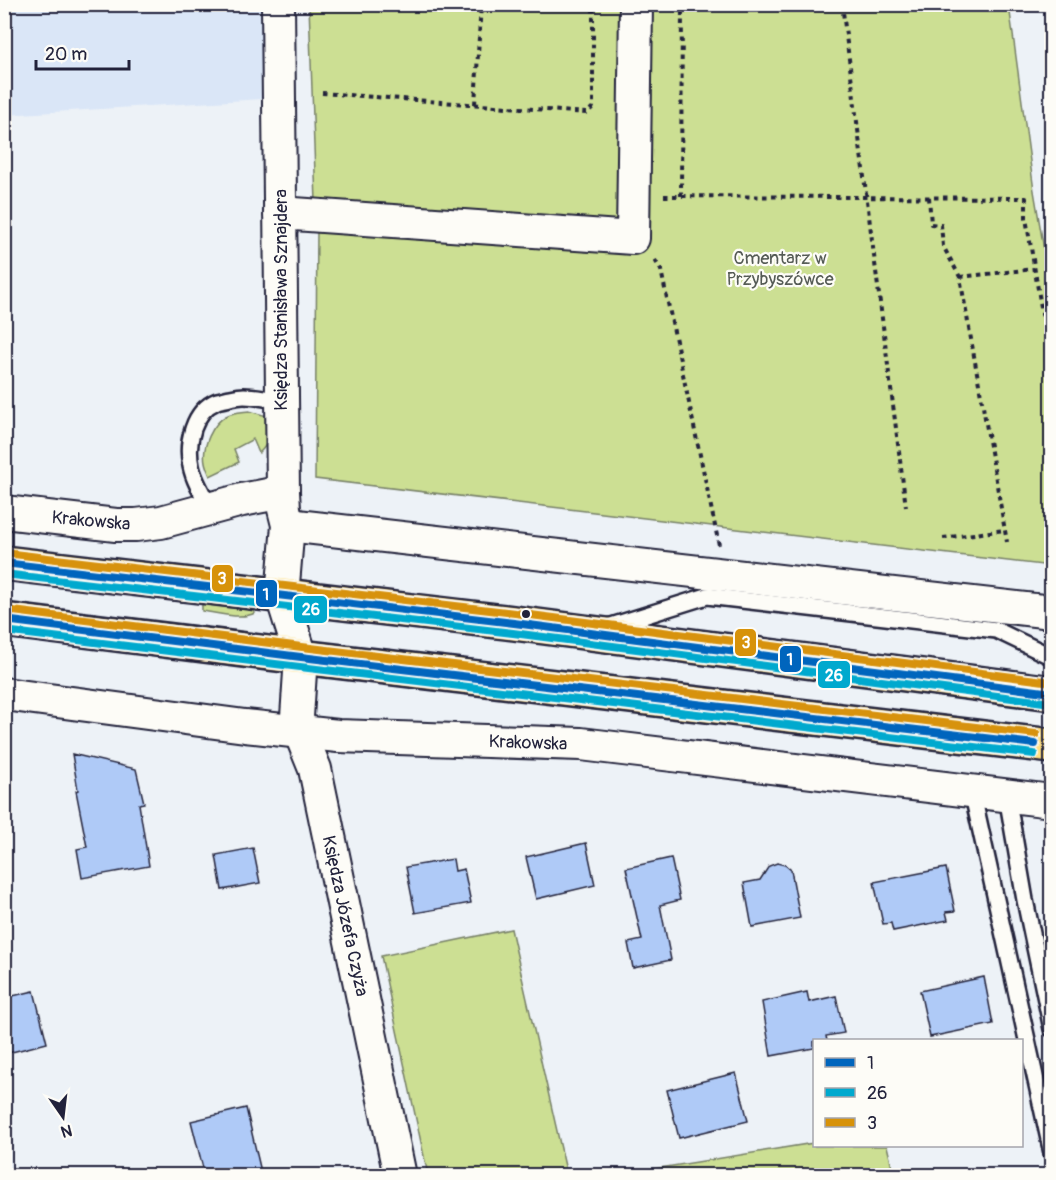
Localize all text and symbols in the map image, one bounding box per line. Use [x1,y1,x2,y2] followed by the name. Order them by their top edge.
[36,33,129,71] scale bar
[45,43,87,66] text: 20 m
[270,189,293,411] street label: Księdza Stanisława Sznajdera
[726,247,834,291] park label: Cmentarz w Przybyszówce
[51,506,131,536] street label: Krakowska
[211,564,234,593] line badge: 3
[218,569,227,589] text: 3
[255,579,278,608] line badge: 1
[263,585,269,605] text: 1
[293,595,328,624] line badge: 26
[302,600,320,620] text: 26
[520,608,532,620] unlabelled marker
[734,628,757,657] line badge: 3
[742,633,751,653] text: 3
[779,645,802,673] line badge: 1
[787,650,793,670] text: 1
[817,660,851,689] line badge: 26
[825,666,843,686] text: 26
[488,730,568,756] street label: Krakowska
[317,834,373,998] street label: Księdza Józefa Czyża
[813,1039,1023,1147] legend
[867,1052,874,1075] text: 1
[867,1082,888,1105] text: 26
[33,1087,93,1147] north arrow
[867,1112,877,1135] text: 3
[59,1120,74,1142] text: N

